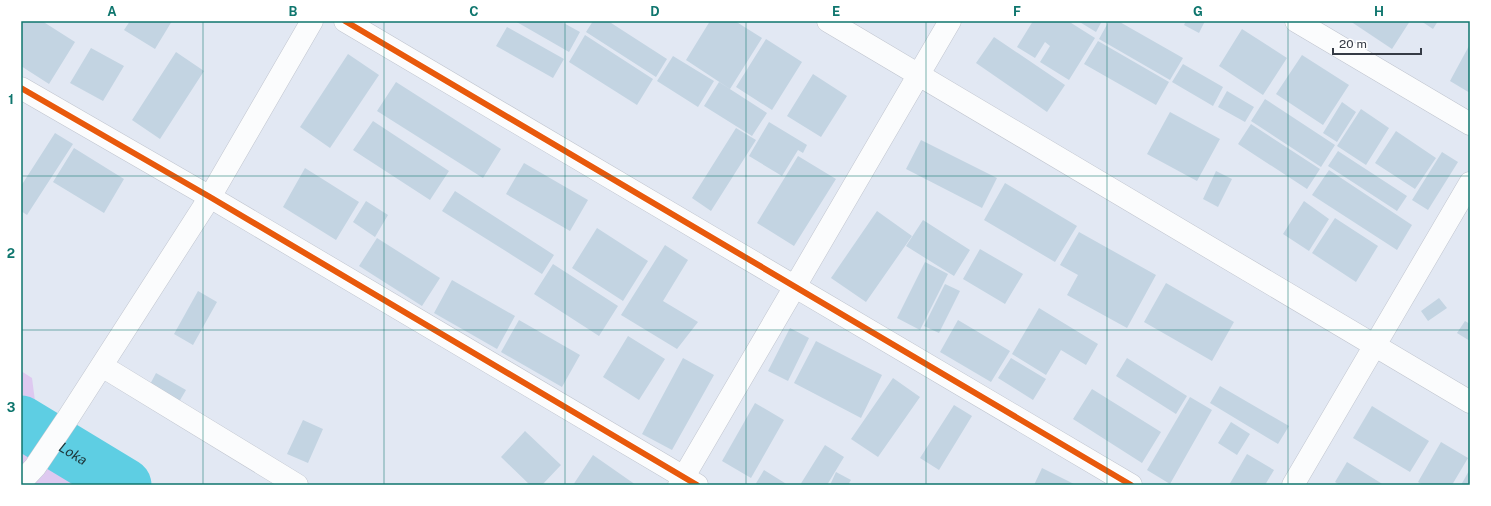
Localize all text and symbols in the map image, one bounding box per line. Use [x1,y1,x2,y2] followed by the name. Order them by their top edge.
[107,4,117,19] text: A
[289,4,298,19] text: B
[469,4,479,19] text: C
[650,4,660,19] text: D
[832,4,840,19] text: E
[1013,4,1021,19] text: F
[1193,4,1203,19] text: G
[1374,4,1384,19] text: H
[1333,30,1421,56] scale bar
[1339,37,1367,51] text: 20 m
[8,92,14,107] text: 1
[7,246,15,261] text: 2
[7,400,16,415] text: 3
[56,439,90,468] water label: Loka

